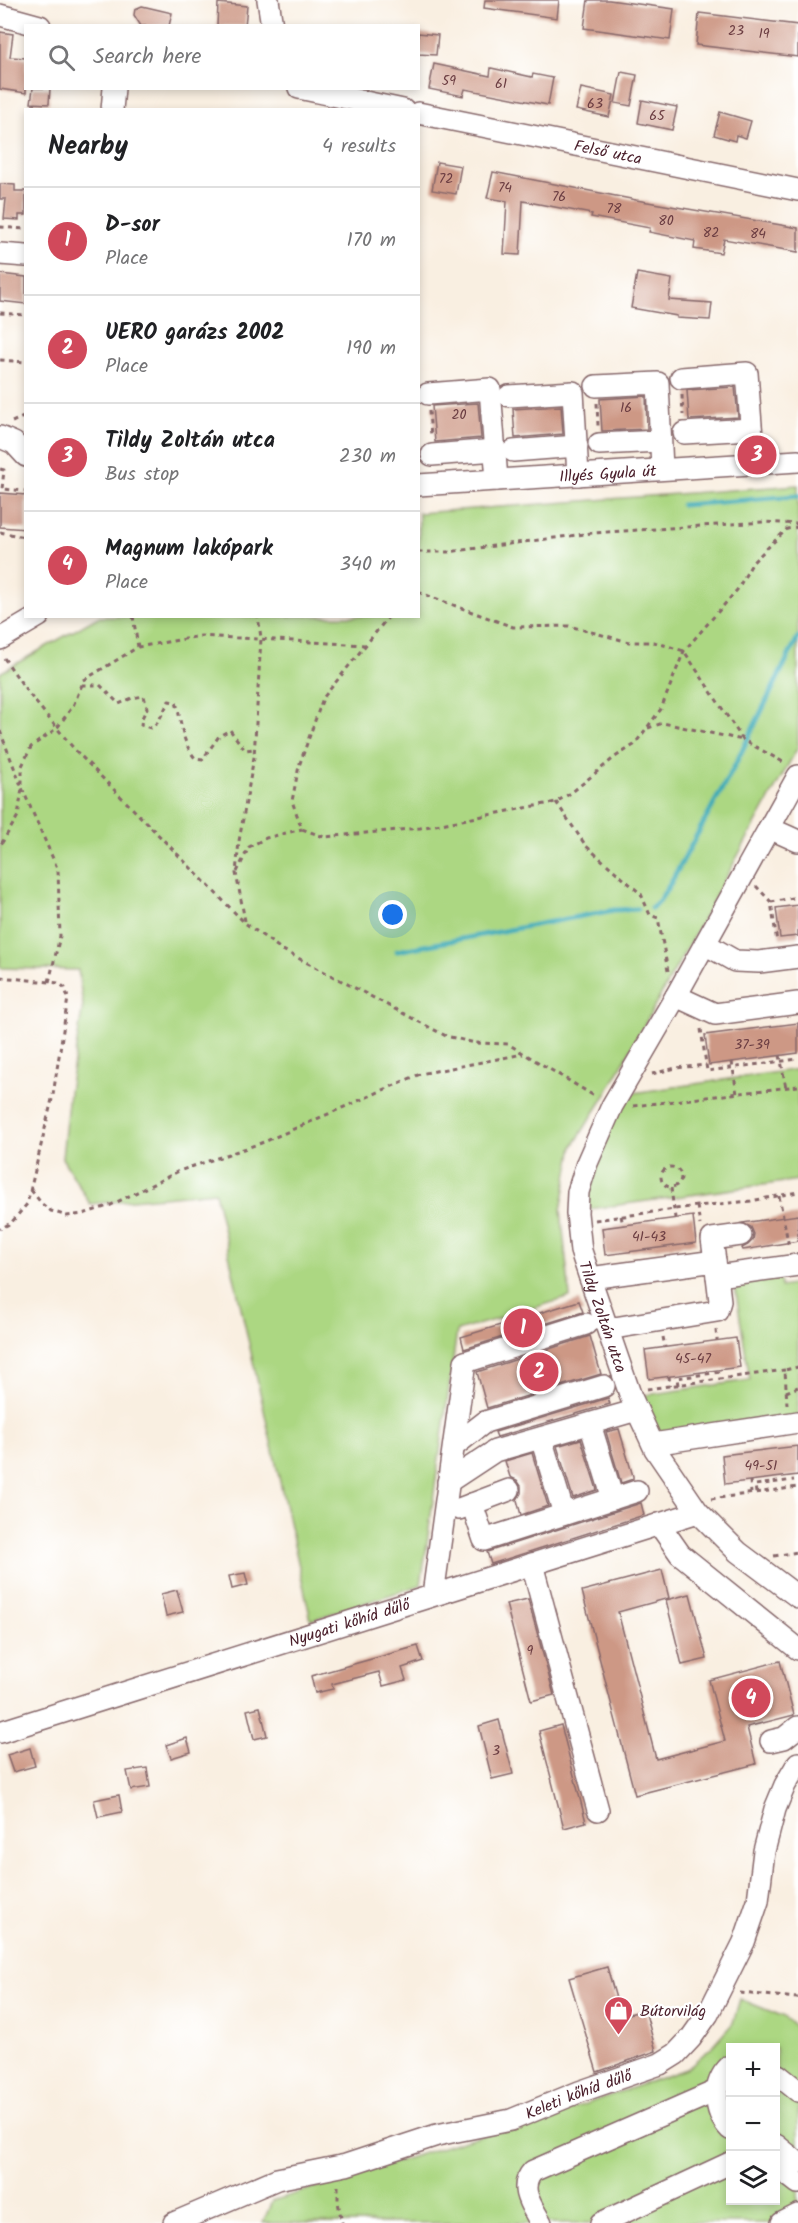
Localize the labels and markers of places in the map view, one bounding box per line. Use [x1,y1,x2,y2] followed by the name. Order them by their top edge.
[738,432,777,478] pin: 3
[504,1306,542,1350] pin: 1
[520,1350,558,1394] pin: 2
[732,1676,771,1720] pin: 4
[603,1994,635,2036] shop icon: Bútorvilág
[640,1999,706,2024] place label: Bútorvilág

